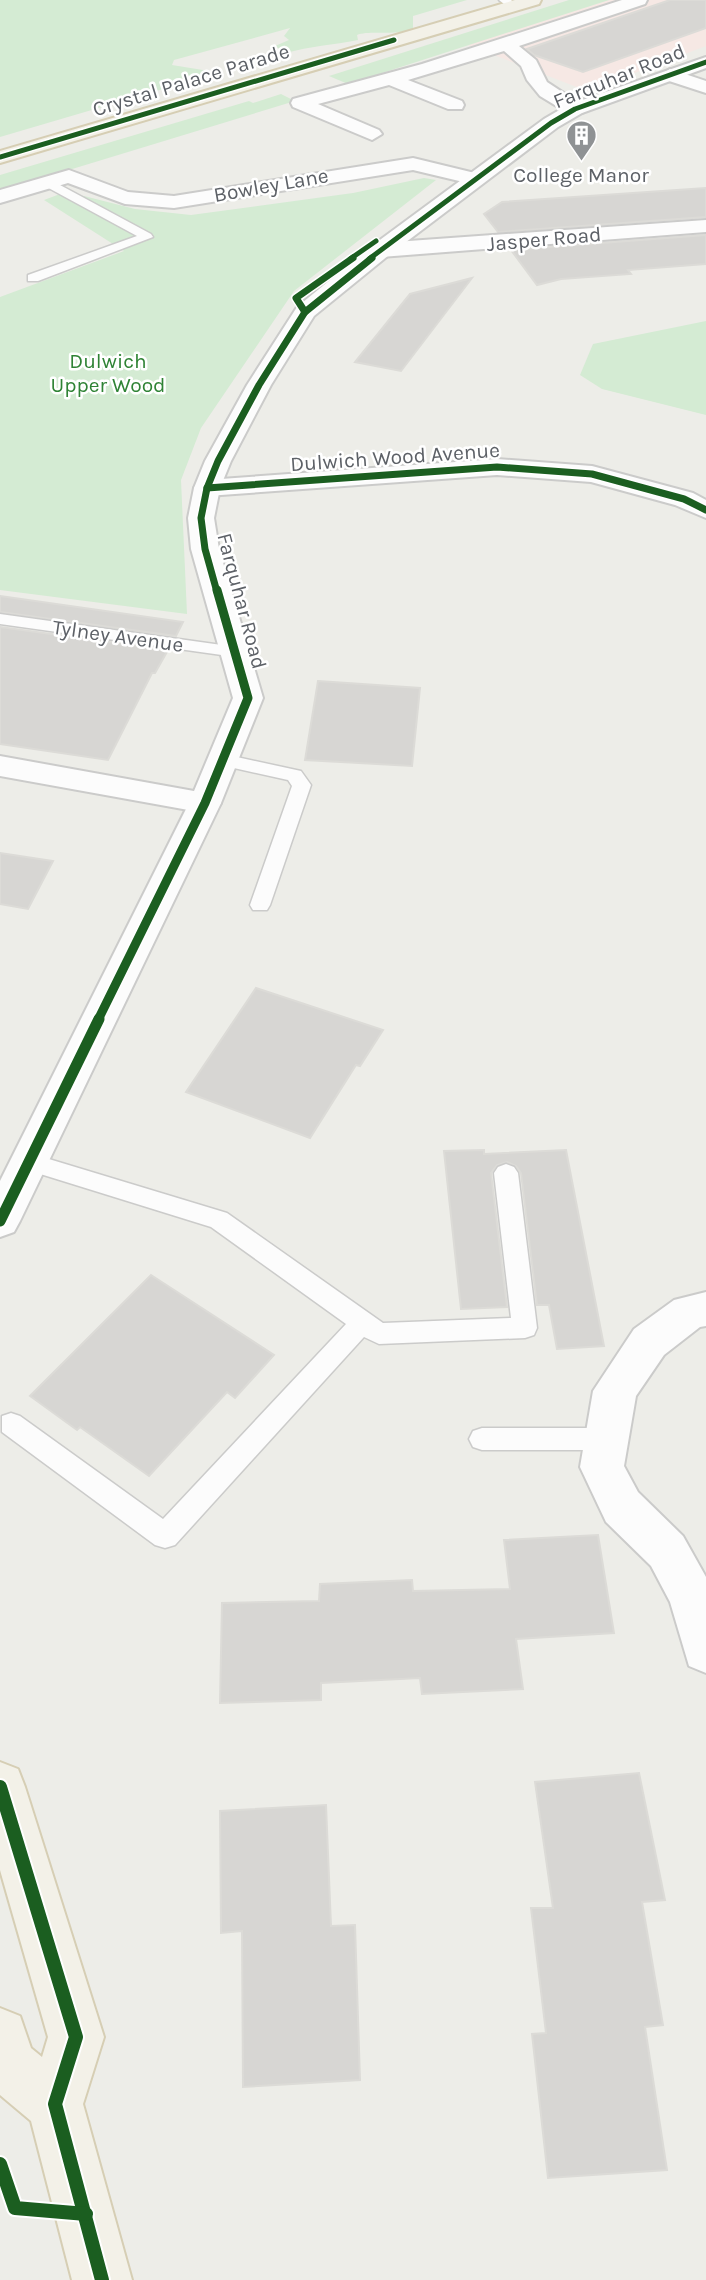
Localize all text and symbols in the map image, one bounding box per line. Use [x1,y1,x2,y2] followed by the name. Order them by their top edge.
[90,39,292,121] street label: Crystal Palace Parade
[550,39,688,113] street label: Farquhar Road
[564,118,598,162] building icon: College Manor
[212,163,330,207] street label: Bowley Lane
[513,163,649,187] place label: College Manor
[486,222,602,256] street label: Jasper Road
[50,349,166,397] park label: Dulwich Upper Wood
[289,438,501,476] street label: Dulwich Wood Avenue
[212,530,272,672] street label: Farquhar Road
[51,615,185,657] street label: Tylney Avenue

